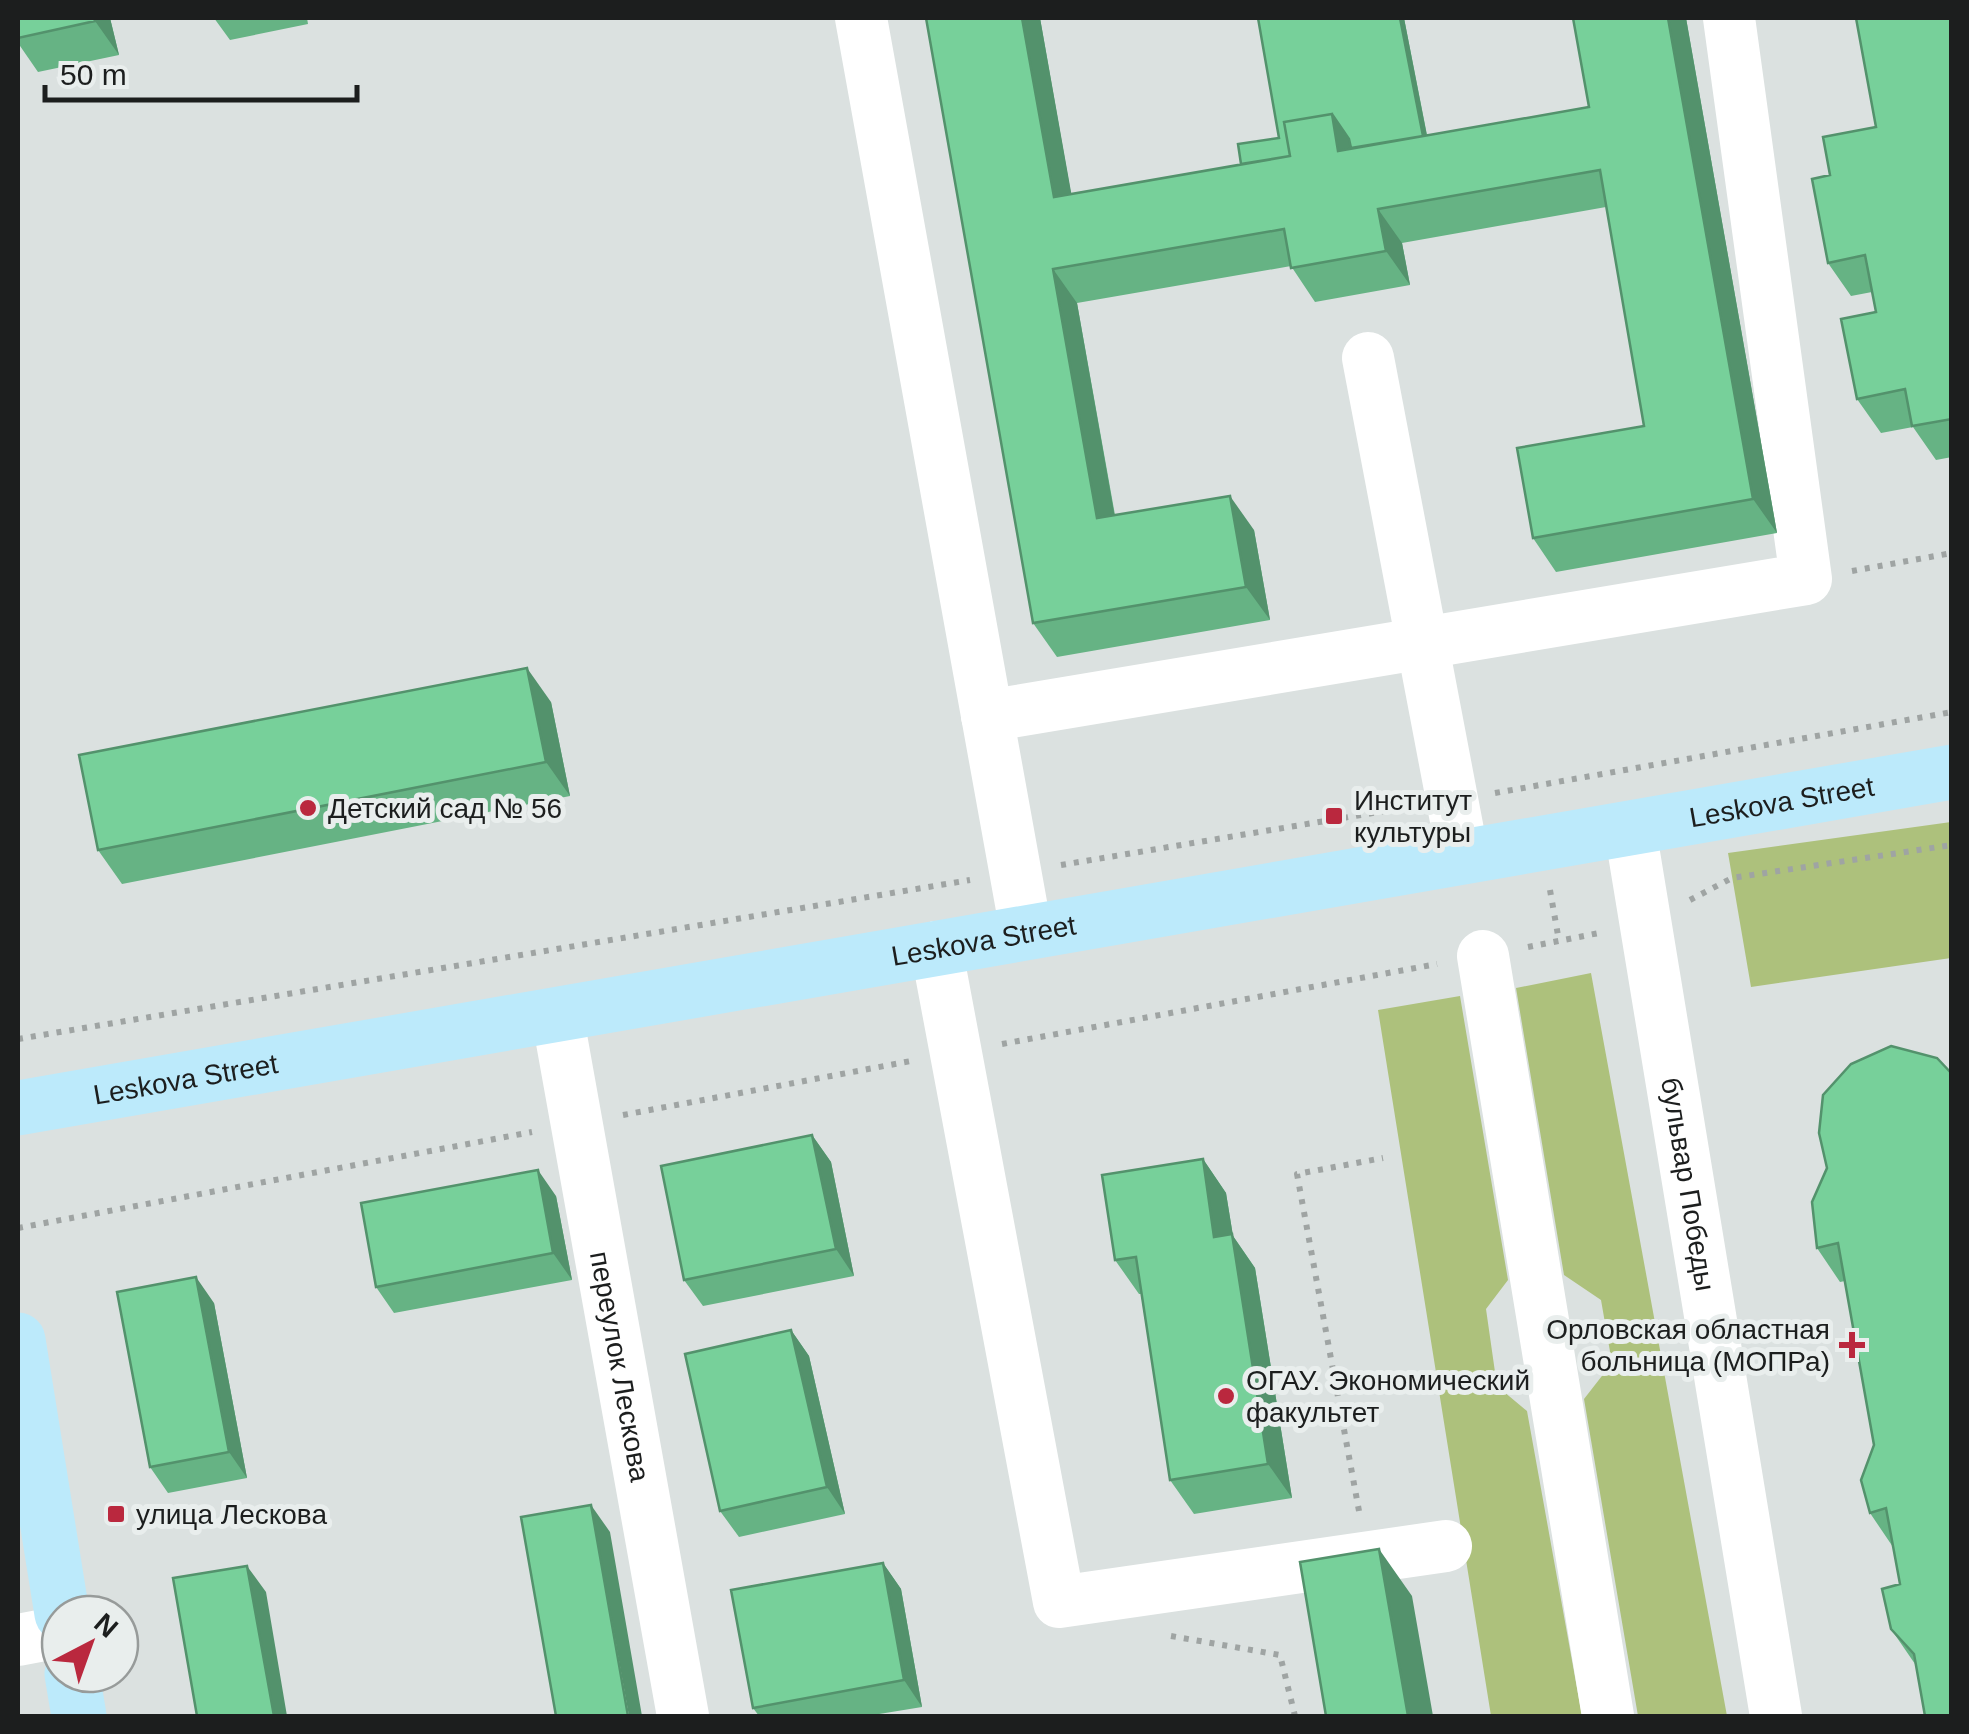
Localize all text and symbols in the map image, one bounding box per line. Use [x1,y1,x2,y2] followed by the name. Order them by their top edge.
[45,40,358,102] scale bar
[60,58,127,91] text: 50 m
[1687,771,1877,833] street label: Leskova Street
[1354,785,1472,848] place label: Институт культуры
[328,793,562,824] place label: Детский сад № 56
[297,797,319,819] marker: Детский сад № 56
[1323,805,1345,827] marker: Институт культуры
[889,909,1079,972] street label: Leskova Street
[91,1048,280,1111] street label: Leskova Street
[1655,1075,1721,1293] street label: бульвар Победы
[584,1249,656,1485] street label: переулок Лескова
[1546,1314,1830,1377] place label: Орловская областная больница (МОПРа)
[1839,1332,1865,1358] marker: Орловская областная больница (МОПРа)
[1246,1365,1530,1428] place label: ОГАУ. Экономический факультет
[1215,1385,1237,1407] marker: ОГАУ. Экономический факультет
[136,1499,327,1530] place label: улица Лескова
[105,1503,127,1525] marker: улица Лескова
[40,1594,140,1694] north arrow
[88,1607,124,1644] text: N

